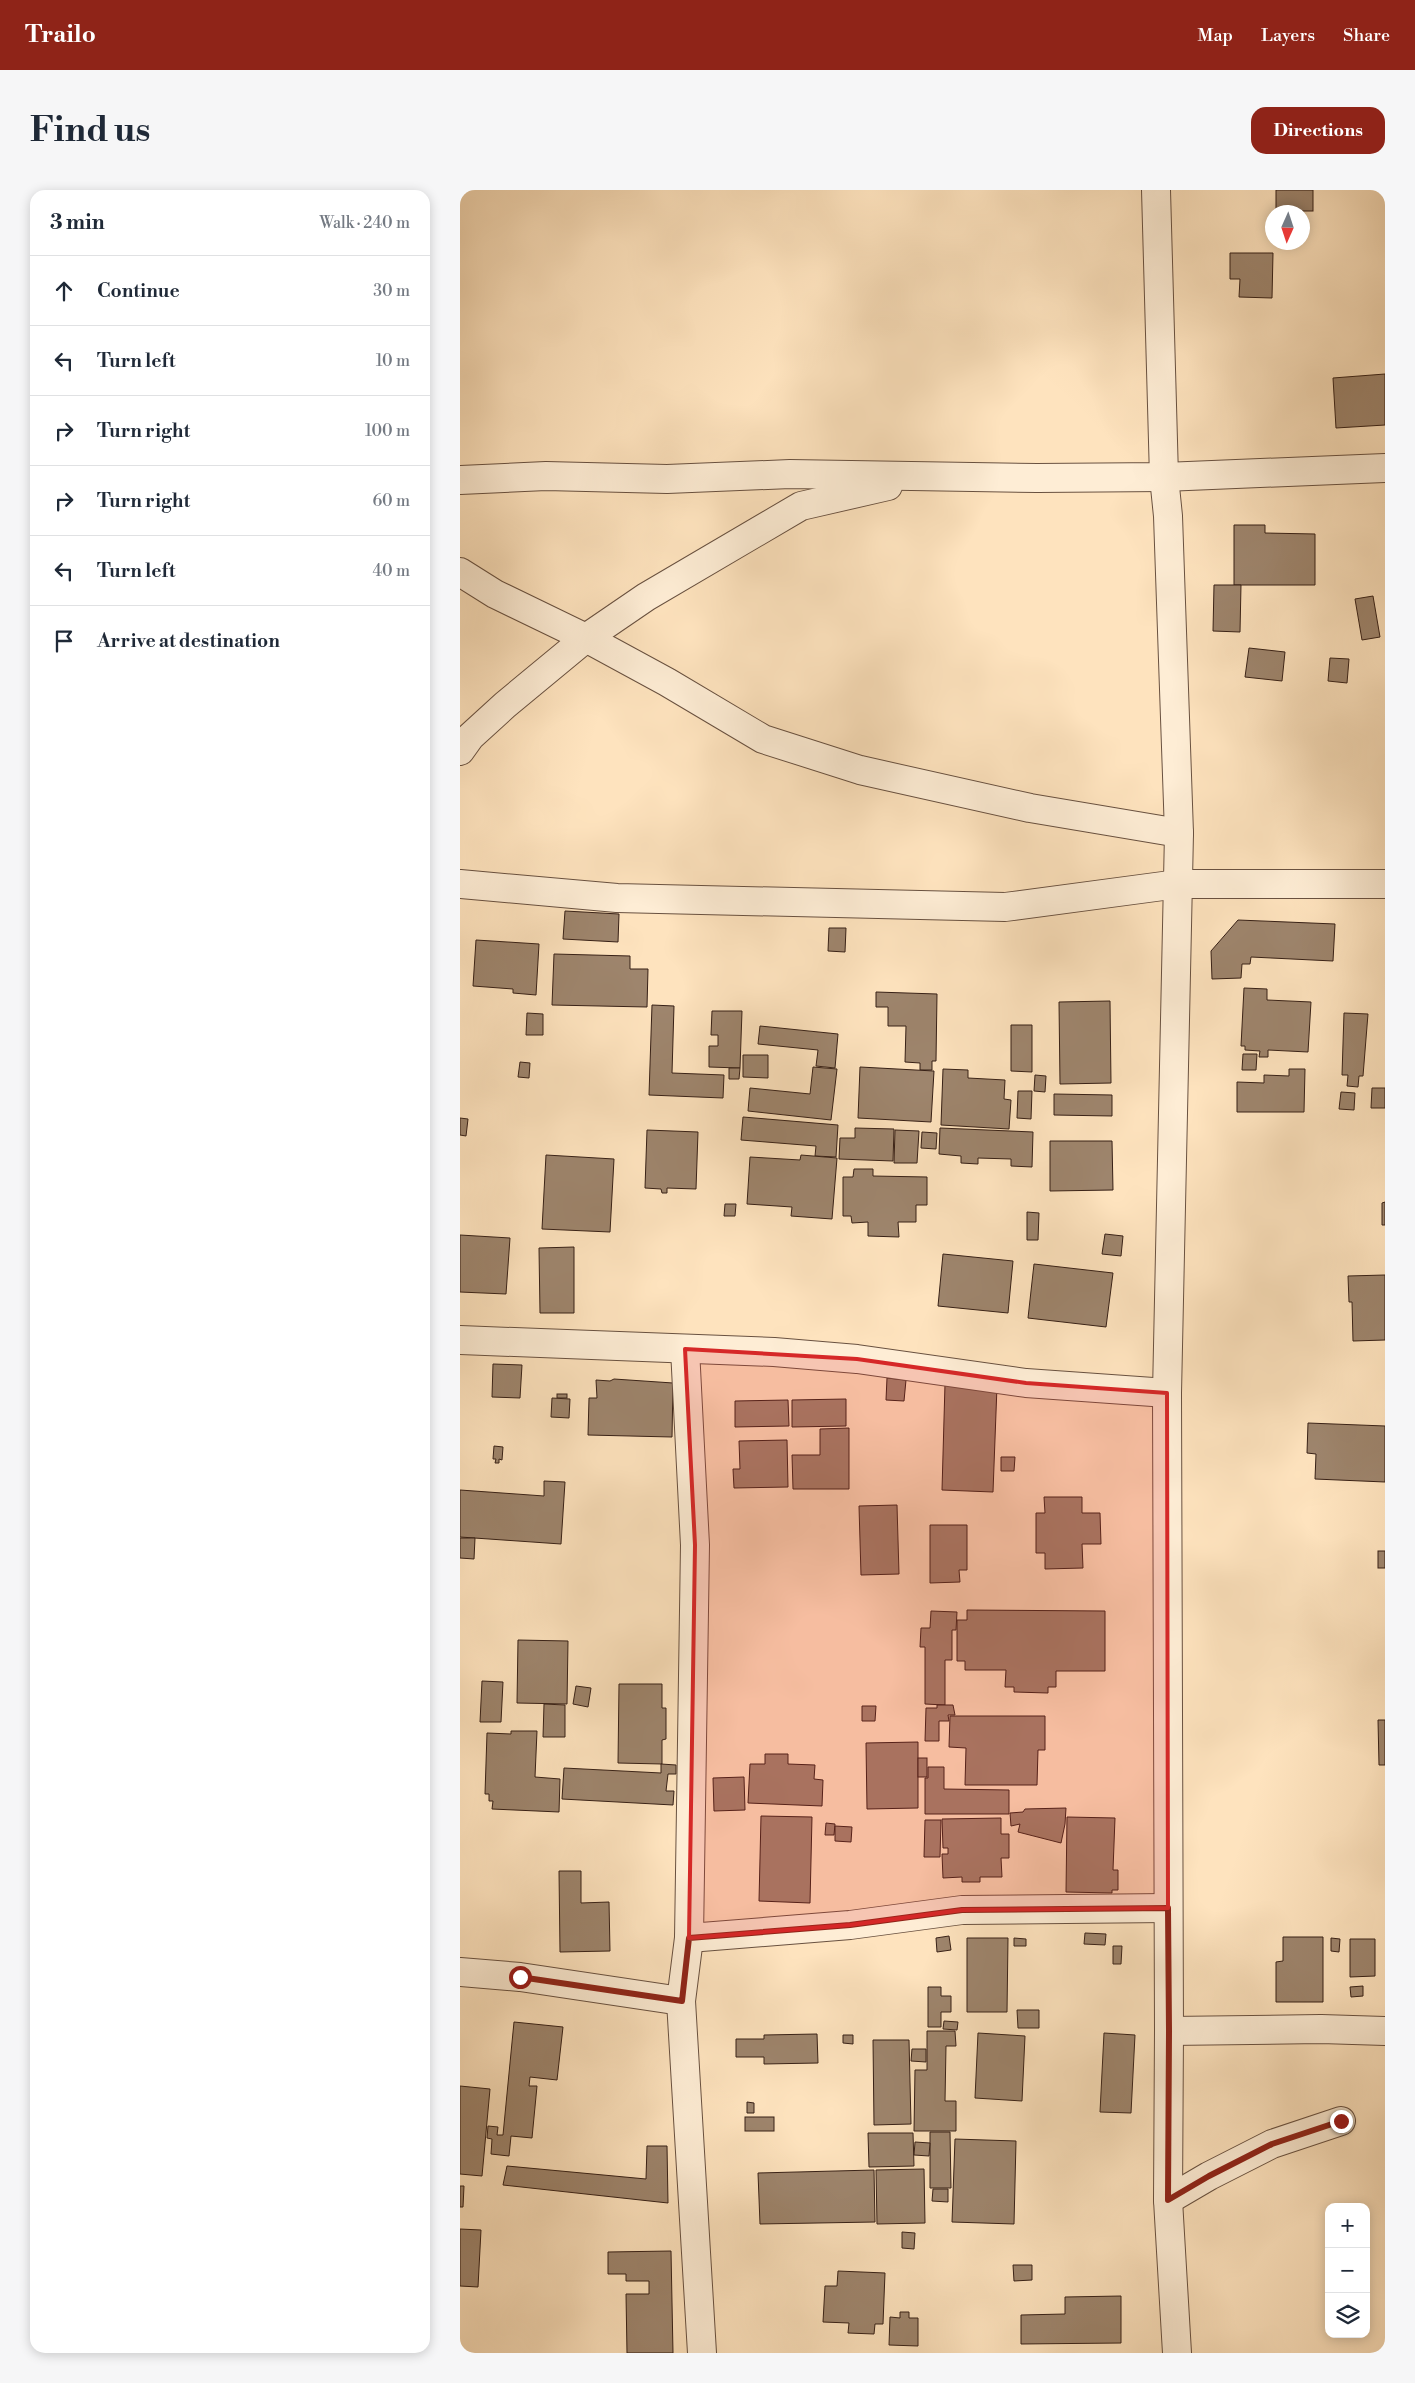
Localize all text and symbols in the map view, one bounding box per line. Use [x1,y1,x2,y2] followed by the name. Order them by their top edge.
[25,20,96,50] text: Trailo
[1198,24,1233,47] text: Map
[1261,24,1315,47] text: Layers
[1343,24,1390,47] text: Share
[1251,107,1385,154] button: Directions
[30,109,150,152] text: Find us
[1265,205,1310,250] north arrow
[50,210,105,236] text: 3 min
[319,213,410,233] text: Walk · 240 m
[50,277,78,305] icon: ahead
[97,279,180,303] text: Continue
[373,281,410,301] text: 30 m
[50,347,78,375] icon: left
[97,349,176,373] text: Turn left
[376,351,410,371] text: 10 m
[50,417,78,445] icon: right
[97,419,190,443] text: Turn right
[365,421,410,441] text: 100 m
[50,487,78,515] icon: right
[97,489,190,513] text: Turn right
[372,491,410,511] text: 60 m
[50,557,78,585] icon: left
[97,559,176,583] text: Turn left
[373,561,410,581] text: 40 m
[50,627,78,655] icon: arrive
[97,629,280,653] text: Arrive at destination
[509,1966,532,1989] route start
[1330,2110,1353,2133] route end
[1325,2203,1370,2338] map controls
[1325,2203,1370,2248] button: +
[1325,2248,1370,2293] button: −
[1325,2293,1370,2338] button: layers

